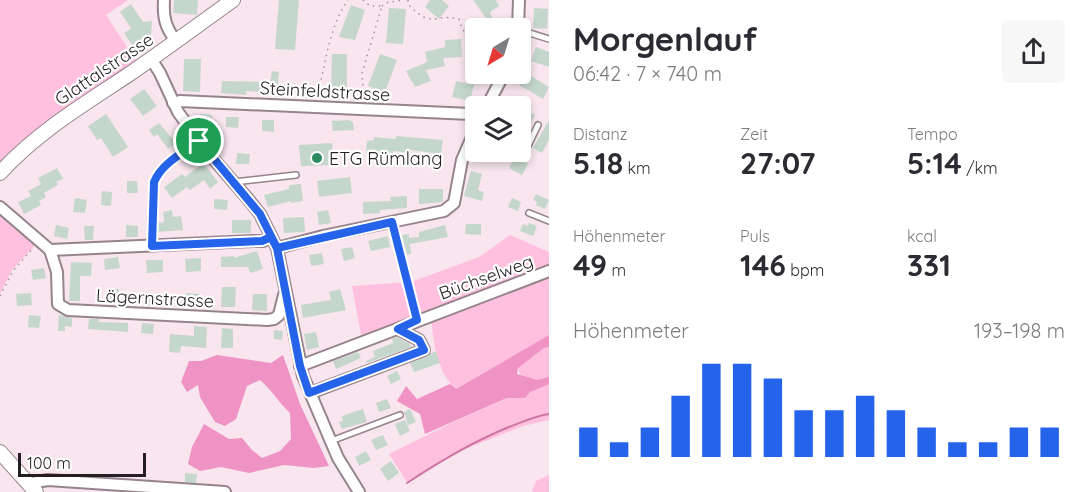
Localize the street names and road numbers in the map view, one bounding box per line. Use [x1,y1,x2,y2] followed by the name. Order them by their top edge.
[50,28,158,110] street label: Glattalstrasse
[259,76,391,106] street label: Steinfeldstrasse
[436,249,536,305] street label: Büchselweg
[95,283,215,313] street label: Lägernstrasse

